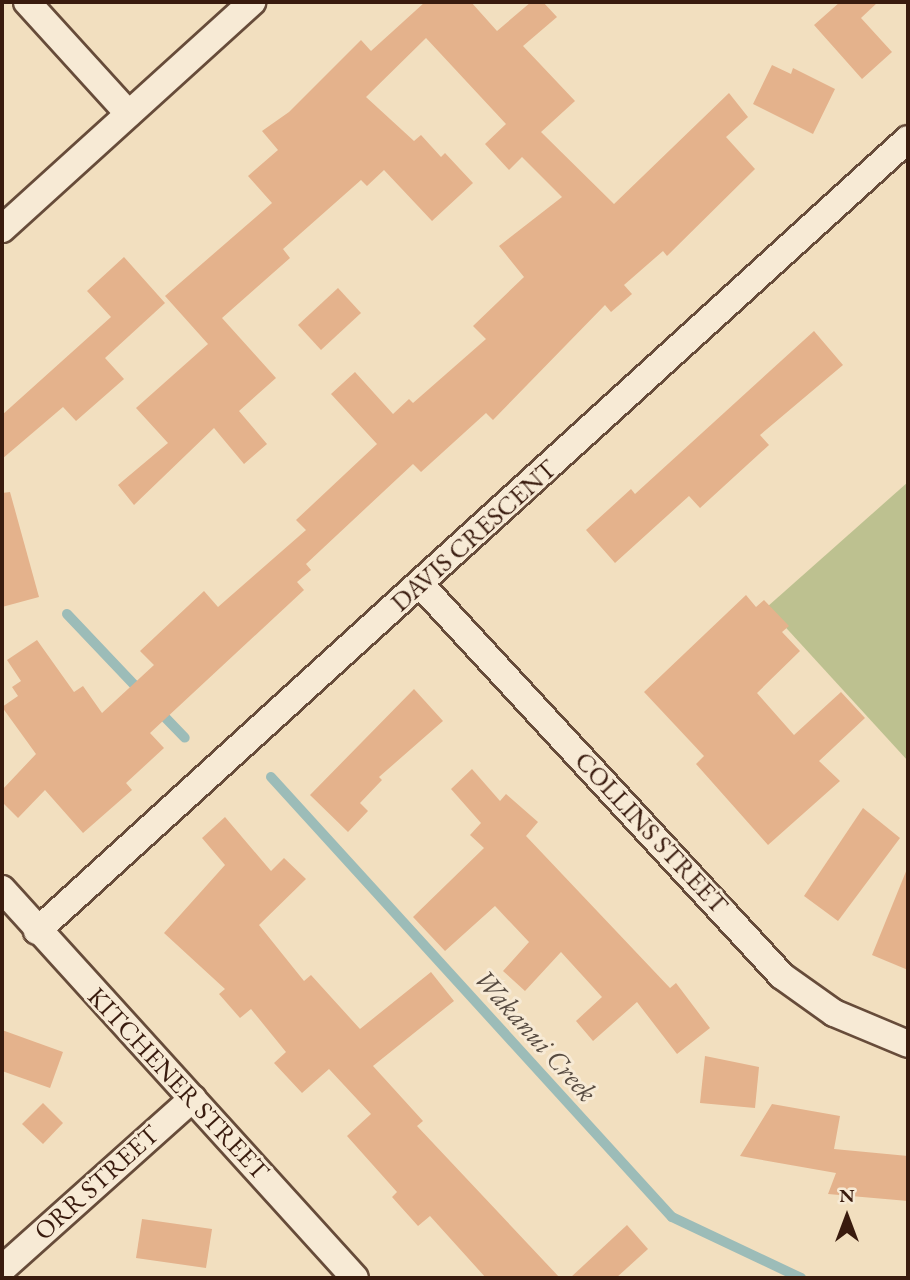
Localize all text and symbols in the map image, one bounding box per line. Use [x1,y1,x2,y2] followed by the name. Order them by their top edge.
[385,454,563,618] street label: DAVIS CRESCENT
[568,746,734,920] street label: COLLINS STREET
[468,962,604,1108] water label: Wakanui Creek
[81,981,275,1187] street label: KITCHENER STREET
[28,1119,166,1247] street label: ORR STREET
[812,1182,882,1252] north arrow
[839,1183,855,1208] text: N

